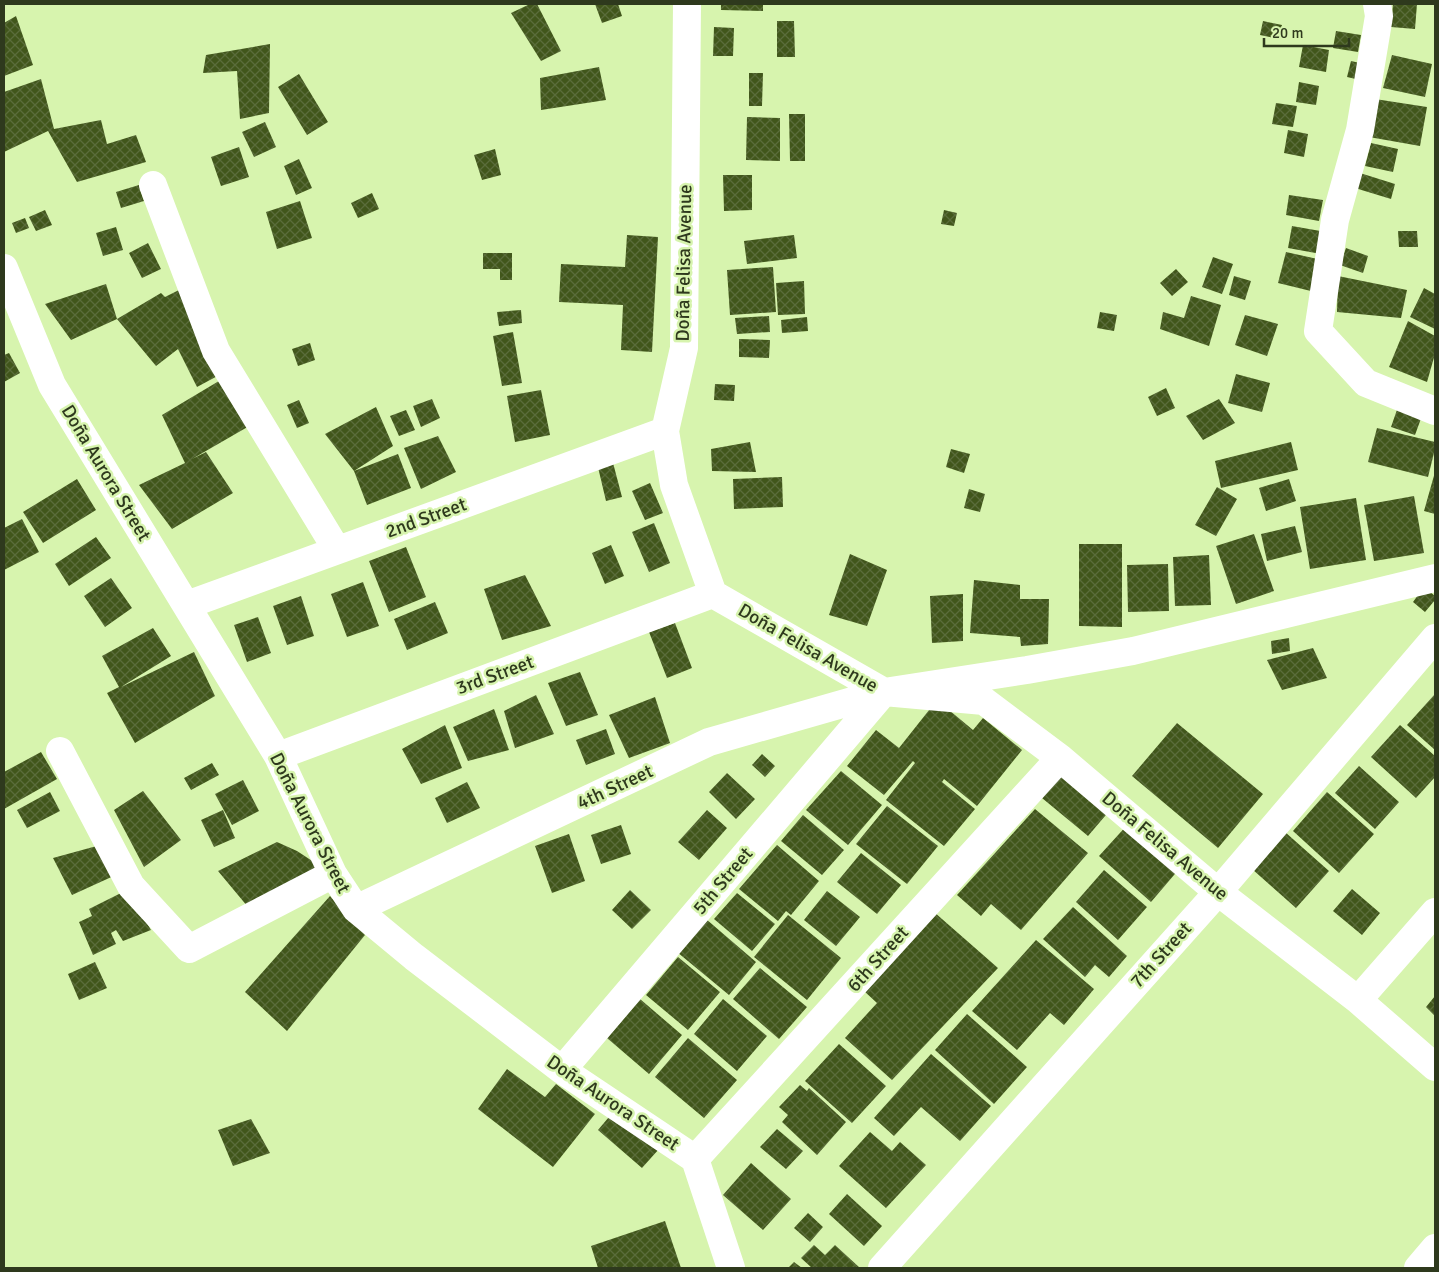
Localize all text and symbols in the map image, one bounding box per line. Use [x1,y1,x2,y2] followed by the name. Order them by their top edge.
[1264,15,1349,47] scale bar
[1272,24,1303,42] text: 20 m
[671,184,697,342] street label: Doña Felisa Avenue
[56,400,156,546] street label: Doña Aurora Street
[382,492,470,544] street label: 2nd Street
[734,598,882,698] street label: Doña Felisa Avenue
[453,650,537,700] street label: 3rd Street
[264,749,356,898] street label: Doña Aurora Street
[573,759,657,815] street label: 4th Street
[1097,786,1233,906] street label: Doña Felisa Avenue
[688,842,758,920] street label: 5th Street
[1125,917,1197,993] street label: 7th Street
[842,921,914,997] street label: 6th Street
[542,1050,684,1156] street label: Doña Aurora Street

